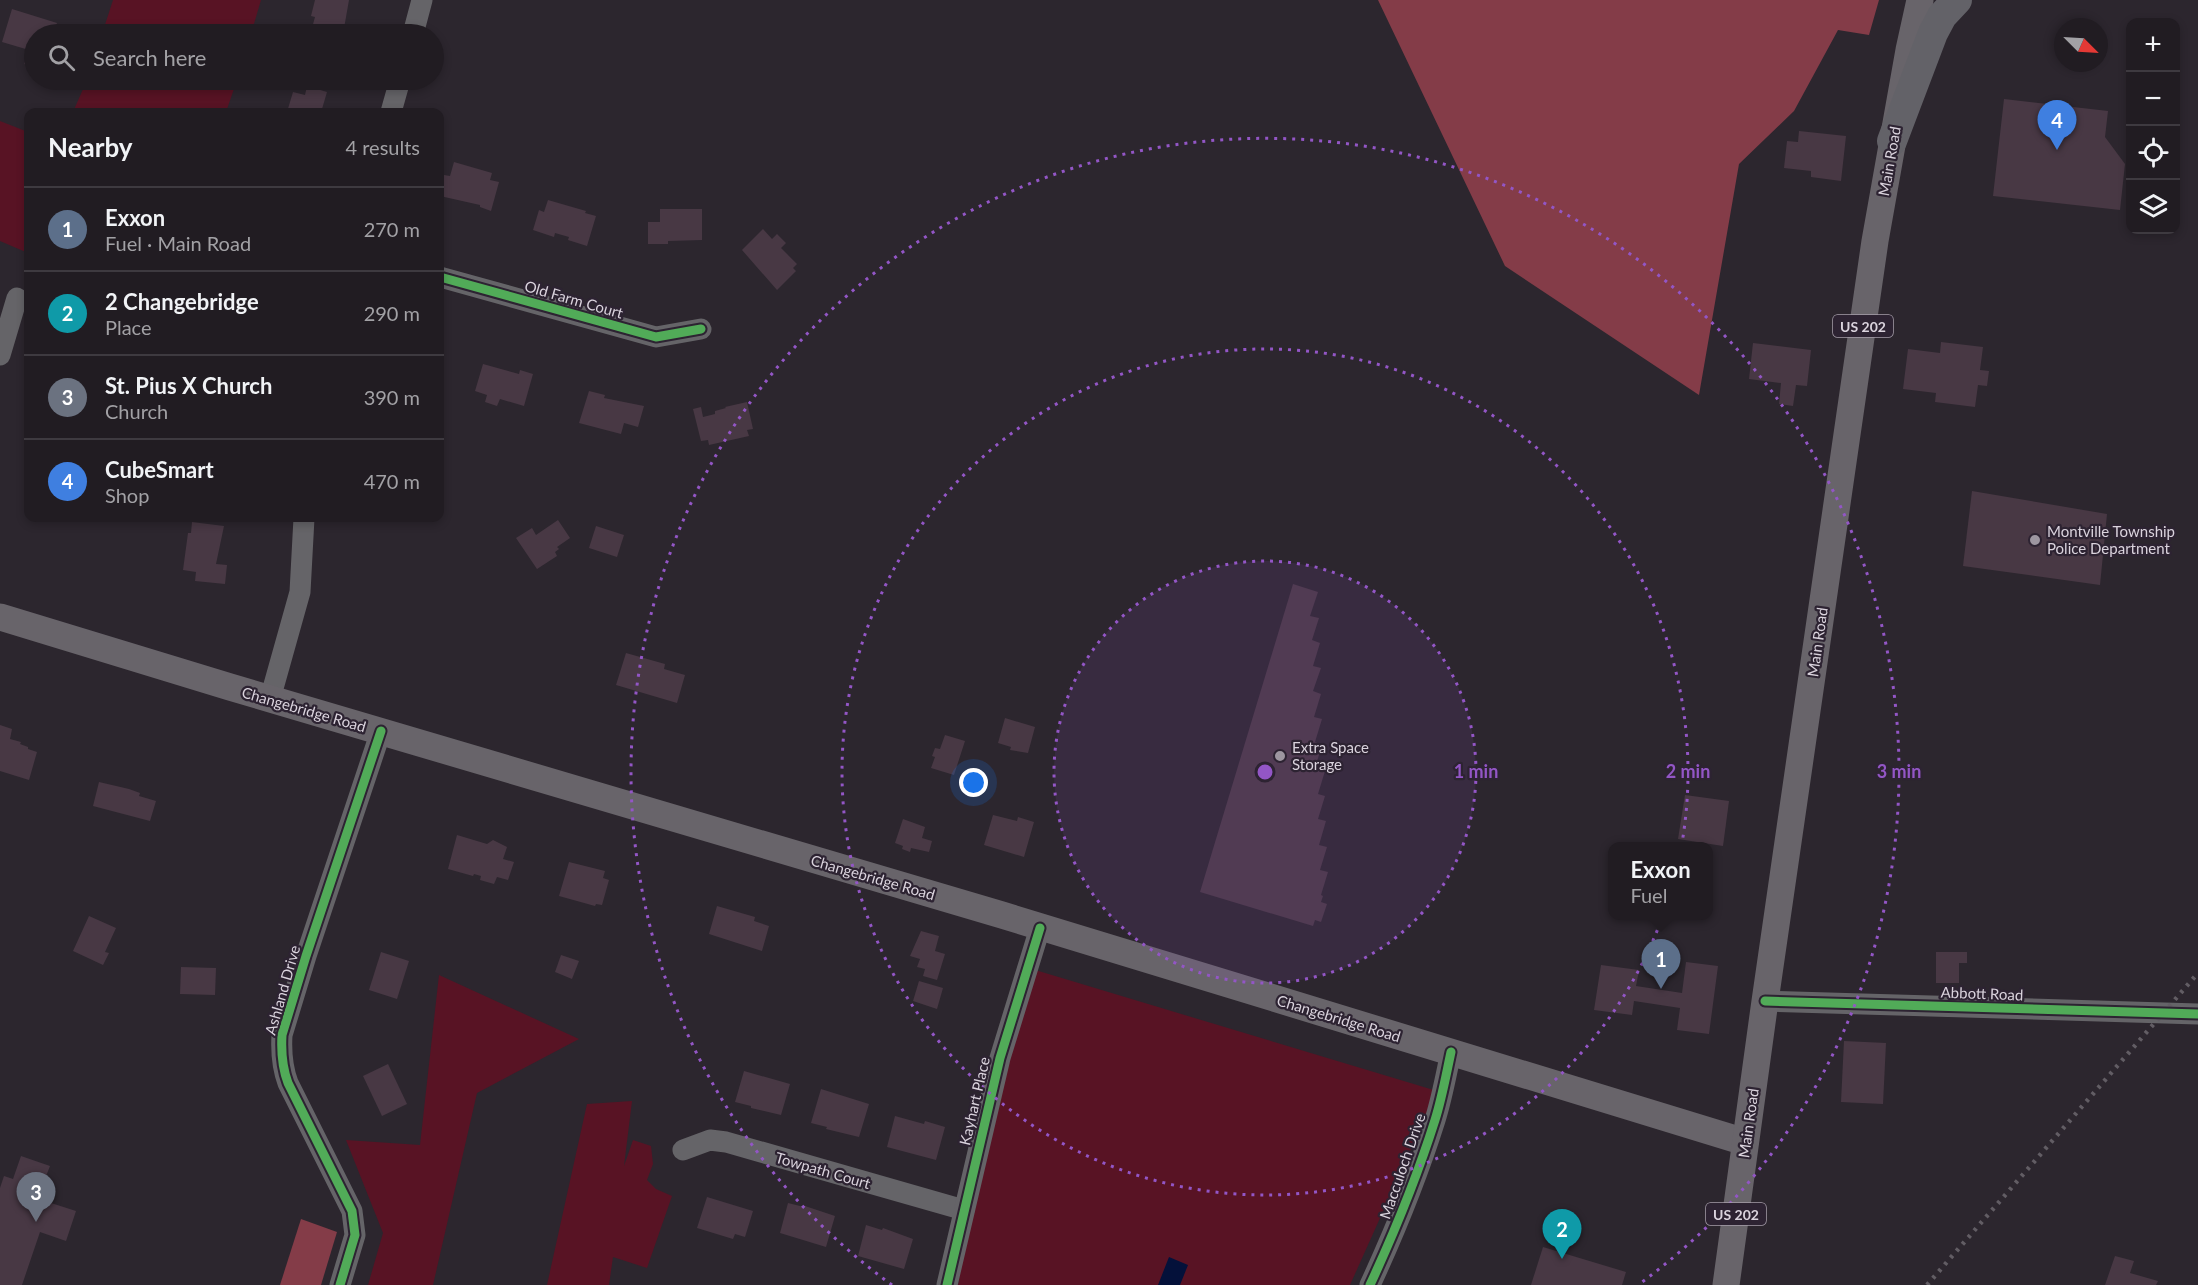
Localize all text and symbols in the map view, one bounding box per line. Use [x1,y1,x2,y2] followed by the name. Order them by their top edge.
[2054,18,2108,72] north arrow
[2126,18,2180,234] map controls
[2126,18,2180,72] button: +
[24,24,444,90] search box
[45,41,78,74] icon: search
[93,44,206,71] text: Search here
[2126,72,2180,126] button: −
[2038,100,2076,150] pin: 4
[1874,125,1904,197] street label: Main Road
[2126,126,2180,180] button: locate
[48,131,133,163] text: Nearby
[345,135,420,159] text: 4 results
[2126,180,2180,234] button: layers
[105,204,165,231] text: Exxon
[62,217,73,241] text: 1
[364,217,420,241] text: 270 m
[105,231,251,255] text: Fuel · Main Road
[523,276,626,322] street label: Old Farm Court
[105,288,259,315] text: 2 Changebridge
[62,301,73,325] text: 2
[364,301,420,325] text: 290 m
[105,315,152,339] text: Place
[1833,315,1893,337] road number: US 202
[105,372,272,399] text: St. Pius X Church
[62,385,73,409] text: 3
[364,385,420,409] text: 390 m
[105,399,168,423] text: Church
[105,456,214,483] text: CubeSmart
[62,469,73,493] text: 4
[364,469,420,493] text: 470 m
[105,483,149,507] text: Shop
[2047,522,2175,557] place label: Montville Township Police Department
[2028,533,2042,547] marker: Montville Township Police Department
[1803,606,1831,678] street label: Main Road
[240,683,368,735] street label: Changebridge Road
[1292,738,1369,773] place label: Extra Space Storage
[1273,749,1287,763] marker: Extra Space Storage
[1454,760,1498,782] text: 1 min
[1666,760,1710,782] text: 2 min
[1877,760,1921,782] text: 3 min
[1255,762,1275,782] centre of rings
[959,768,988,797] your location
[1608,842,1713,920] popup
[809,851,937,903] street label: Changebridge Road
[1630,856,1691,883] text: Exxon
[1630,883,1667,907] text: Fuel
[1642,940,1680,989] pin: 1
[261,943,303,1037] street label: Ashland Drive
[1940,983,2024,1003] street label: Abbott Road
[1275,991,1403,1045] street label: Changebridge Road
[955,1055,993,1147] street label: Kayhart Place
[1734,1087,1762,1159] street label: Main Road
[1375,1111,1429,1221] street label: Macculoch Drive
[773,1148,873,1192] street label: Towpath Court
[16,1172,56,1222] pin: 3
[1706,1203,1766,1225] road number: US 202
[1542,1210,1582,1259] pin: 2

